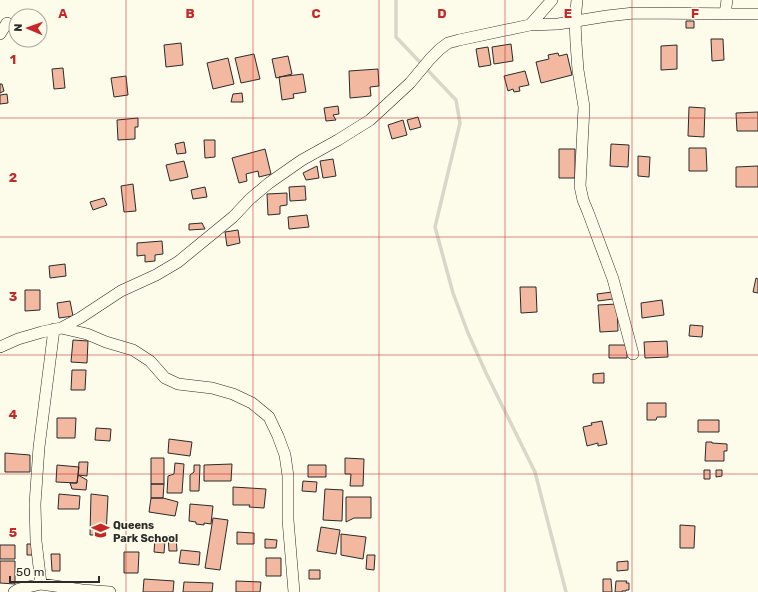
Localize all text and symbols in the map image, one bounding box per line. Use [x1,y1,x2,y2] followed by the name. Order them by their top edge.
[58,6,68,21] text: A
[185,6,195,21] text: B
[311,6,321,21] text: C
[437,6,447,21] text: D
[564,6,572,21] text: E
[691,6,699,21] text: F
[8,8,48,48] north arrow
[12,23,25,32] text: N
[10,52,16,67] text: 1
[9,170,17,185] text: 2
[9,289,18,304] text: 3
[9,407,18,422] text: 4
[113,519,178,545] place label: Queens Park School
[90,521,110,541] school or university icon: Queens Park School
[9,525,17,540] text: 5
[10,558,99,584] scale bar
[16,565,44,579] text: 50 m

